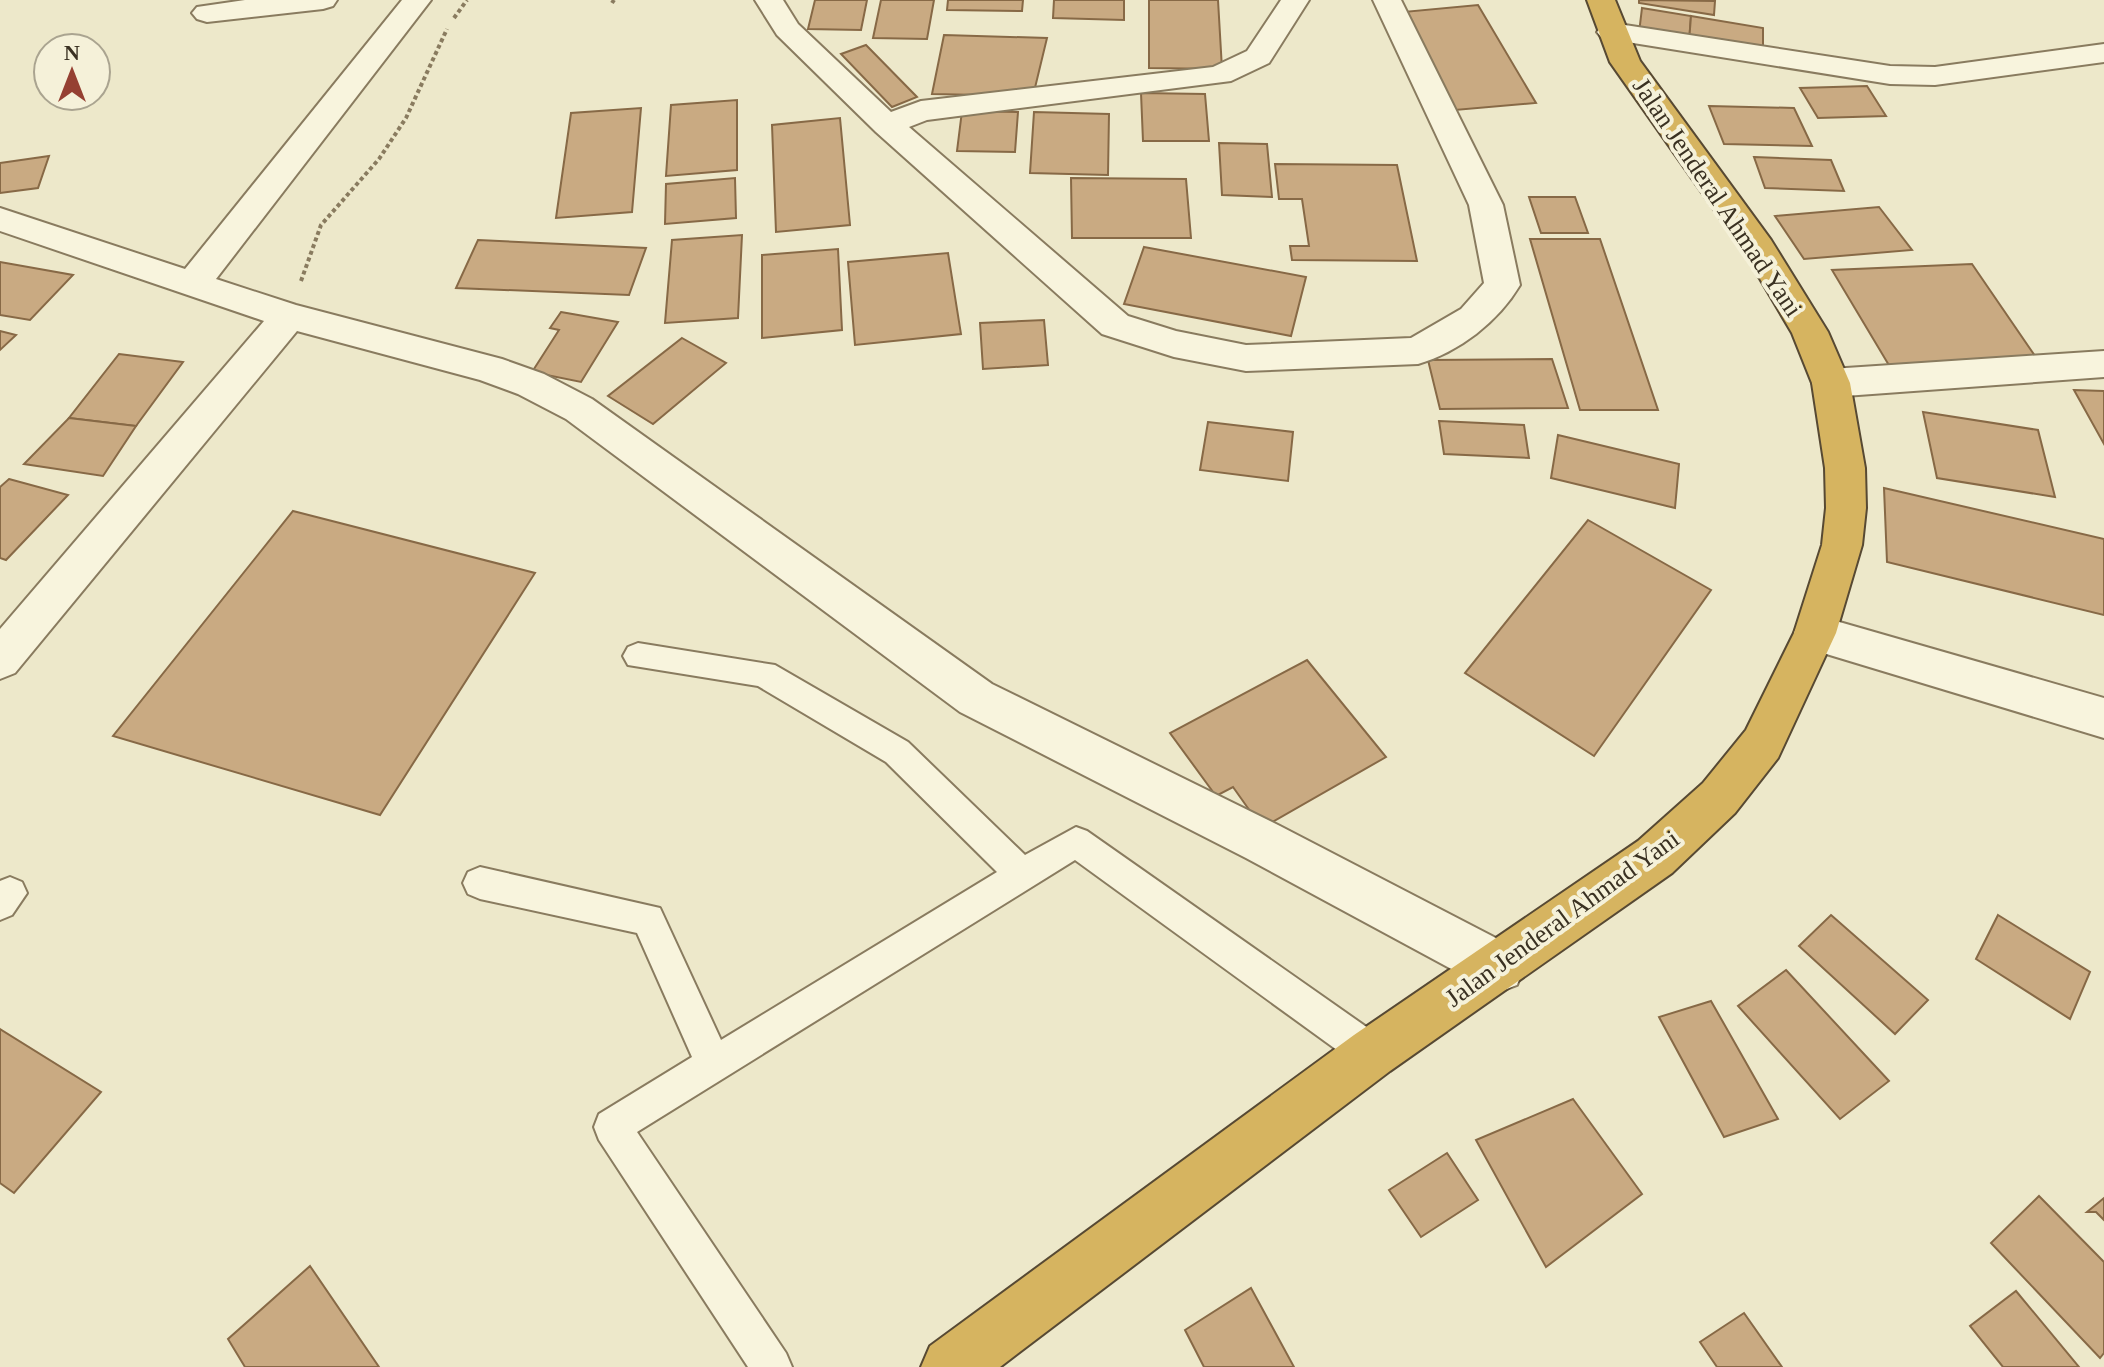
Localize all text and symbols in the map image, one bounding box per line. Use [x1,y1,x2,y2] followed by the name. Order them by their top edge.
[32,32,112,112] north arrow
[64,40,80,65] text: N
[1627,72,1808,322] street label: Jalan Jenderal Ahmad Yani
[1440,824,1685,1013] street label: Jalan Jenderal Ahmad Yani

